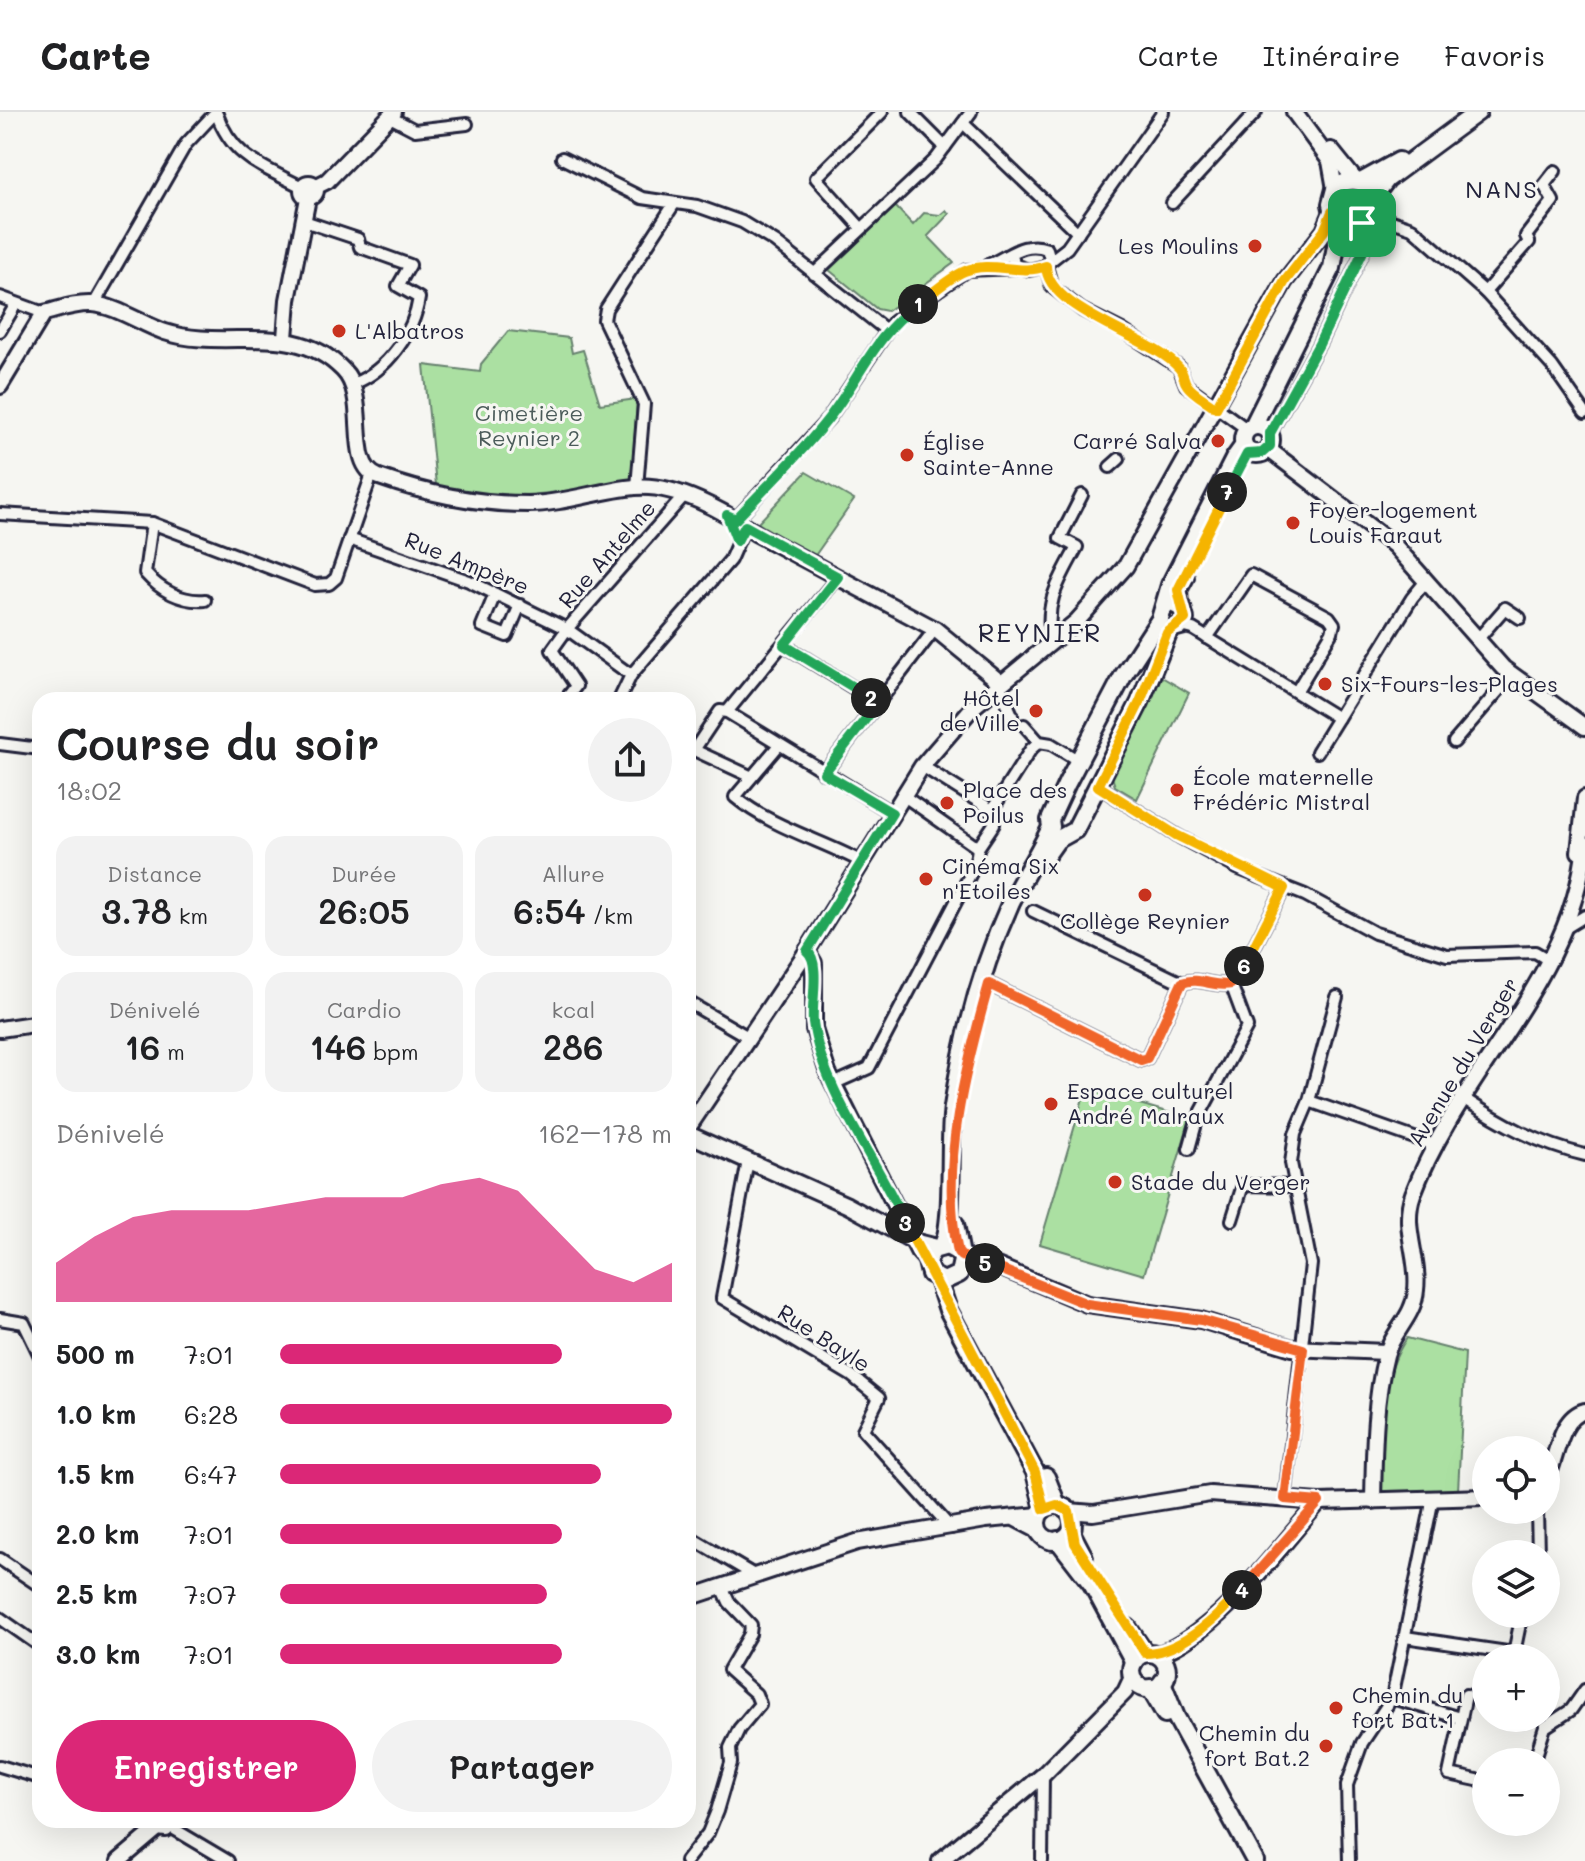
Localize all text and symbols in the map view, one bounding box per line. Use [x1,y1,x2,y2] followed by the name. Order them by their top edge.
[40,30,151,80] text: Carte
[1138,37,1219,73] text: Carte
[1263,37,1400,73] text: Itinéraire
[1444,37,1545,73] text: Favoris
[1465,173,1539,204] district label: NANS
[1328,189,1396,257] pin
[1340,201,1384,245] icon: arrive
[1118,231,1239,260] place label: Les Moulins
[1246,237,1264,255] marker: Les Moulins
[898,284,938,324] pin: 1
[913,289,923,318] text: 1
[355,316,464,345] place label: L'Albatros
[330,322,348,340] marker: L'Albatros
[475,398,583,452] park label: Cimetière Reynier 2
[1073,426,1202,455] place label: Carré Salva
[923,427,1054,481] place label: Église Sainte-Anne
[1209,432,1227,450] marker: Carré Salva
[898,446,916,464] marker: Église Sainte-Anne
[1207,472,1247,512] pin: 7
[1221,477,1233,506] text: 7
[552,494,662,614] street label: Rue Antelme
[1309,495,1478,549] place label: Foyer-logement Louis Faraut
[1284,514,1302,532] marker: Foyer-logement Louis Faraut
[401,524,534,601] street label: Rue Ampère
[978,615,1102,649] district label: REYNIER
[1341,669,1558,698] place label: Six-Fours-les-Plages
[1316,675,1334,693] marker: Six-Fours-les-Plages
[851,678,891,718] pin: 2
[865,683,877,712] text: 2
[940,683,1020,737] place label: Hôtel de Ville
[1027,702,1045,720] marker: Hôtel de Ville
[56,714,379,771] text: Course du soir
[588,718,672,802] button: share
[1193,762,1374,816] place label: École maternelle Frédéric Mistral
[56,773,122,807] text: 18:02
[963,775,1068,829] place label: Place des Poilus
[1168,781,1186,799] marker: École maternelle Frédéric Mistral
[938,794,956,812] marker: Place des Poilus
[942,851,1059,905] place label: Cinéma Six n'Etoiles
[107,859,202,888] text: Distance
[331,859,397,888] text: Durée
[542,859,605,888] text: Allure
[917,870,935,888] marker: Cinéma Six n'Etoiles
[1136,886,1154,904] marker: Collège Reynier
[101,888,172,933] text: 3.78
[318,888,410,933] text: 26:05
[513,888,585,933] text: 6:54
[172,901,208,930] text: km
[585,901,633,930] text: /km
[1060,906,1230,935] place label: Collège Reynier
[1224,946,1264,986] pin: 6
[1237,951,1251,980] text: 6
[1401,972,1525,1152] street label: Avenue du Verger
[109,995,201,1024] text: Dénivelé
[327,995,401,1024] text: Cardio
[551,995,595,1024] text: kcal
[125,1024,160,1069] text: 16
[310,1024,366,1069] text: 146
[543,1024,604,1069] text: 286
[160,1037,185,1066] text: m
[366,1037,418,1066] text: bpm
[1067,1076,1234,1130] place label: Espace culturel André Malraux
[1042,1095,1060,1113] marker: Espace culturel André Malraux
[56,1116,165,1150] text: Dénivelé
[538,1116,672,1150] text: 162–178 m
[1131,1167,1311,1196] place label: Stade du Verger
[1106,1173,1124,1191] marker: Stade du Verger
[885,1203,925,1243] pin: 3
[898,1208,912,1237] text: 3
[965,1243,1005,1283] pin: 5
[979,1248,991,1277] text: 5
[772,1297,876,1378] street label: Rue Bayle
[56,1337,135,1371] text: 500 m
[184,1337,234,1371] text: 7:01
[56,1397,136,1431] text: 1.0 km
[184,1397,238,1431] text: 6:28
[1472,1436,1560,1836] map controls
[1472,1436,1560,1524] button: locate
[56,1457,135,1491] text: 1.5 km
[184,1457,237,1491] text: 6:47
[56,1517,139,1551] text: 2.0 km
[184,1517,234,1551] text: 7:01
[1472,1540,1560,1628] button: layers
[1222,1570,1262,1610] pin: 4
[1235,1575,1249,1604] text: 4
[56,1577,138,1611] text: 2.5 km
[184,1577,237,1611] text: 7:07
[56,1637,140,1671] text: 3.0 km
[184,1637,234,1671] text: 7:01
[1472,1644,1560,1732] button: +
[1352,1680,1463,1734] place label: Chemin du fort Bat.1
[1327,1699,1345,1717] marker: Chemin du fort Bat.1
[1199,1718,1310,1772] place label: Chemin du fort Bat.2
[56,1720,356,1812] button: Enregistrer
[372,1720,672,1812] button: Partager
[1317,1737,1335,1755] marker: Chemin du fort Bat.2
[1472,1748,1560,1836] button: −

